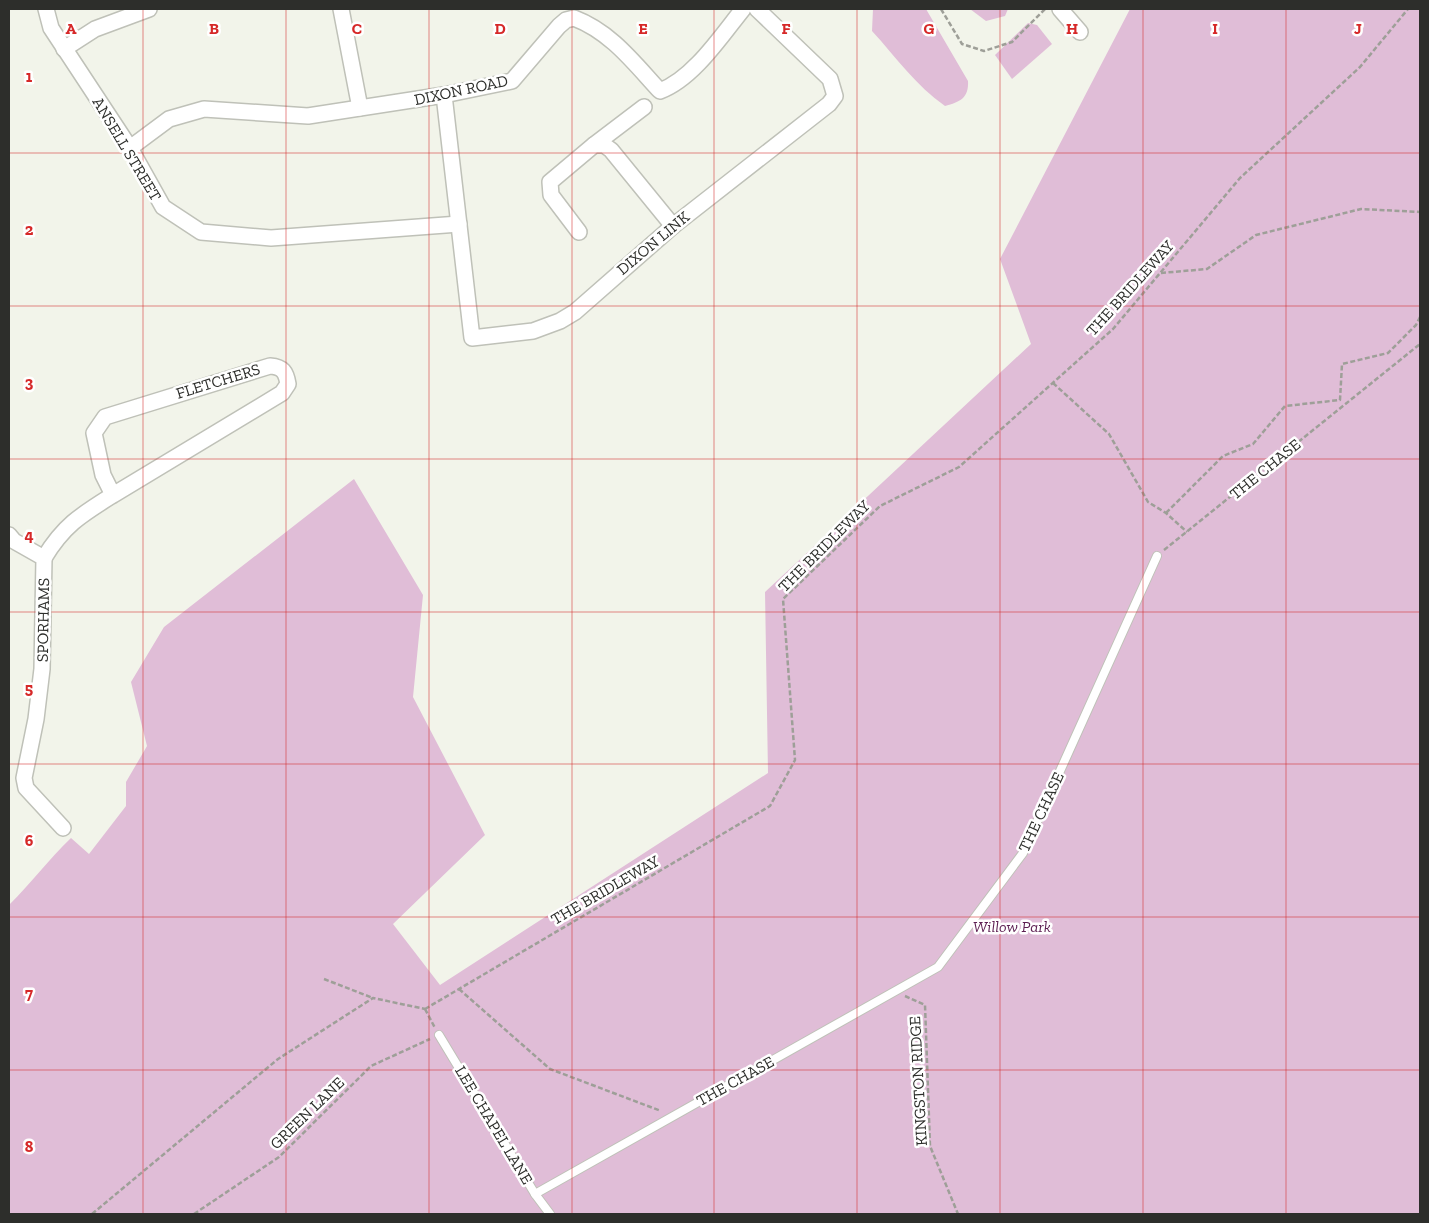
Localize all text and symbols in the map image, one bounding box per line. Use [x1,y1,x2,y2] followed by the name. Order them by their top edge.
[66,19,77,38] text: A
[209,19,219,38] text: B
[352,19,362,38] text: C
[494,19,506,38] text: D
[638,19,648,38] text: E
[781,19,791,38] text: F
[924,19,935,38] text: G
[1066,19,1078,38] text: H
[1212,19,1218,38] text: I
[1354,19,1362,38] text: J
[26,67,33,86] text: 1
[412,71,510,109] street label: DIXON ROAD
[89,94,166,204] street label: ANSELL STREET
[613,207,694,279] street label: DIXON LINK
[25,220,34,239] text: 2
[1082,236,1178,340] street label: THE BRIDLEWAY
[174,359,262,403] street label: FLETCHERS
[25,373,34,392] text: 3
[1226,435,1304,503] street label: THE CHASE
[774,496,874,596] street label: THE BRIDLEWAY
[24,526,34,545] text: 4
[33,578,53,662] street label: SPORHAMS
[25,679,33,698] text: 5
[1014,769,1068,855] street label: THE CHASE
[25,831,34,850] text: 6
[547,851,663,929] street label: THE BRIDLEWAY
[973,917,1051,936] park label: Willow Park
[25,984,33,1003] text: 7
[905,1016,931,1146] street label: KINGSTON RIDGE
[693,1052,777,1110] street label: THE CHASE
[451,1062,537,1188] street label: LEE CHAPEL LANE
[266,1073,348,1153] street label: GREEN LANE
[25,1137,34,1156] text: 8

